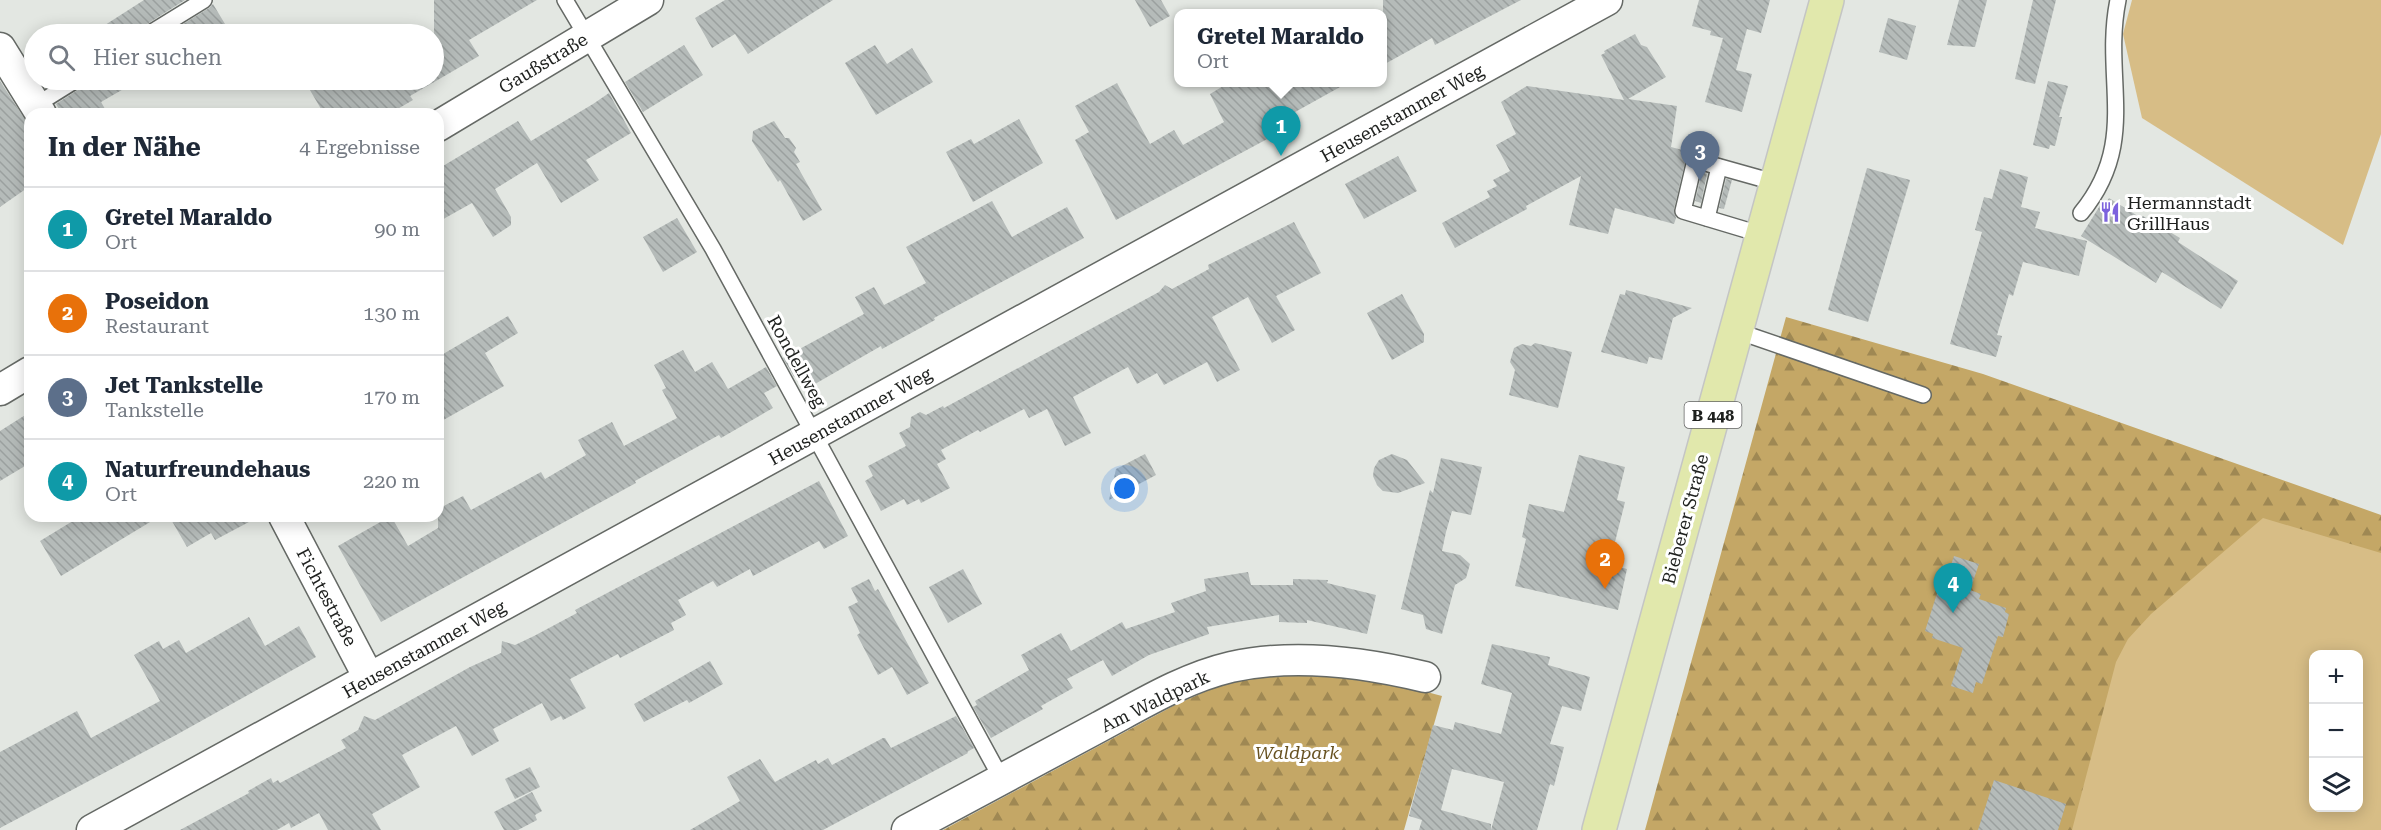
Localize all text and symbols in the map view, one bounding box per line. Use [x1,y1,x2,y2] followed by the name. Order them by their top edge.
[1174,9,1387,87] popup
[24,24,444,90] search box
[1197,24,1364,49] text: Gretel Maraldo
[495,28,591,98] street label: Gaußstraße
[45,41,78,74] icon: search
[93,45,222,70] text: Hier suchen
[1197,49,1229,73] text: Ort
[1317,59,1488,167] street label: Heusenstammer Weg
[1262,106,1300,156] pin: 1
[48,132,201,162] text: In der Nähe
[1680,132,1720,181] pin: 3
[299,135,420,159] text: 4 Ergebnisse
[2127,192,2252,234] place label: Hermannstadt GrillHaus
[2098,200,2122,224] restaurant icon: Hermannstadt GrillHaus
[105,205,272,230] text: Gretel Maraldo
[62,217,73,241] text: 1
[374,217,420,241] text: 90 m
[105,230,137,254] text: Ort
[105,289,209,314] text: Poseidon
[62,301,73,325] text: 2
[363,301,420,325] text: 130 m
[763,311,831,411] street label: Rondellweg
[105,314,209,338] text: Restaurant
[765,362,936,470] street label: Heusenstammer Weg
[105,373,263,398] text: Jet Tankstelle
[62,385,73,409] text: 3
[363,385,420,409] text: 170 m
[105,398,204,422] text: Tankstelle
[1684,402,1742,428] road number: B 448
[1658,451,1713,586] street label: Bieberer Straße
[105,457,310,482] text: Naturfreundehaus
[62,469,73,493] text: 4
[363,469,420,493] text: 220 m
[1110,474,1139,503] your location
[105,482,137,506] text: Ort
[1586,540,1624,589] pin: 2
[292,544,362,650] street label: Fichtestraße
[1934,564,1972,613] pin: 4
[339,595,510,703] street label: Heusenstammer Weg
[2309,650,2363,812] map controls
[2309,650,2363,704] button: +
[1097,666,1213,736] street label: Am Waldpark
[2309,704,2363,758] button: −
[1255,742,1339,763] park label: Waldpark
[2309,758,2363,812] button: layers

